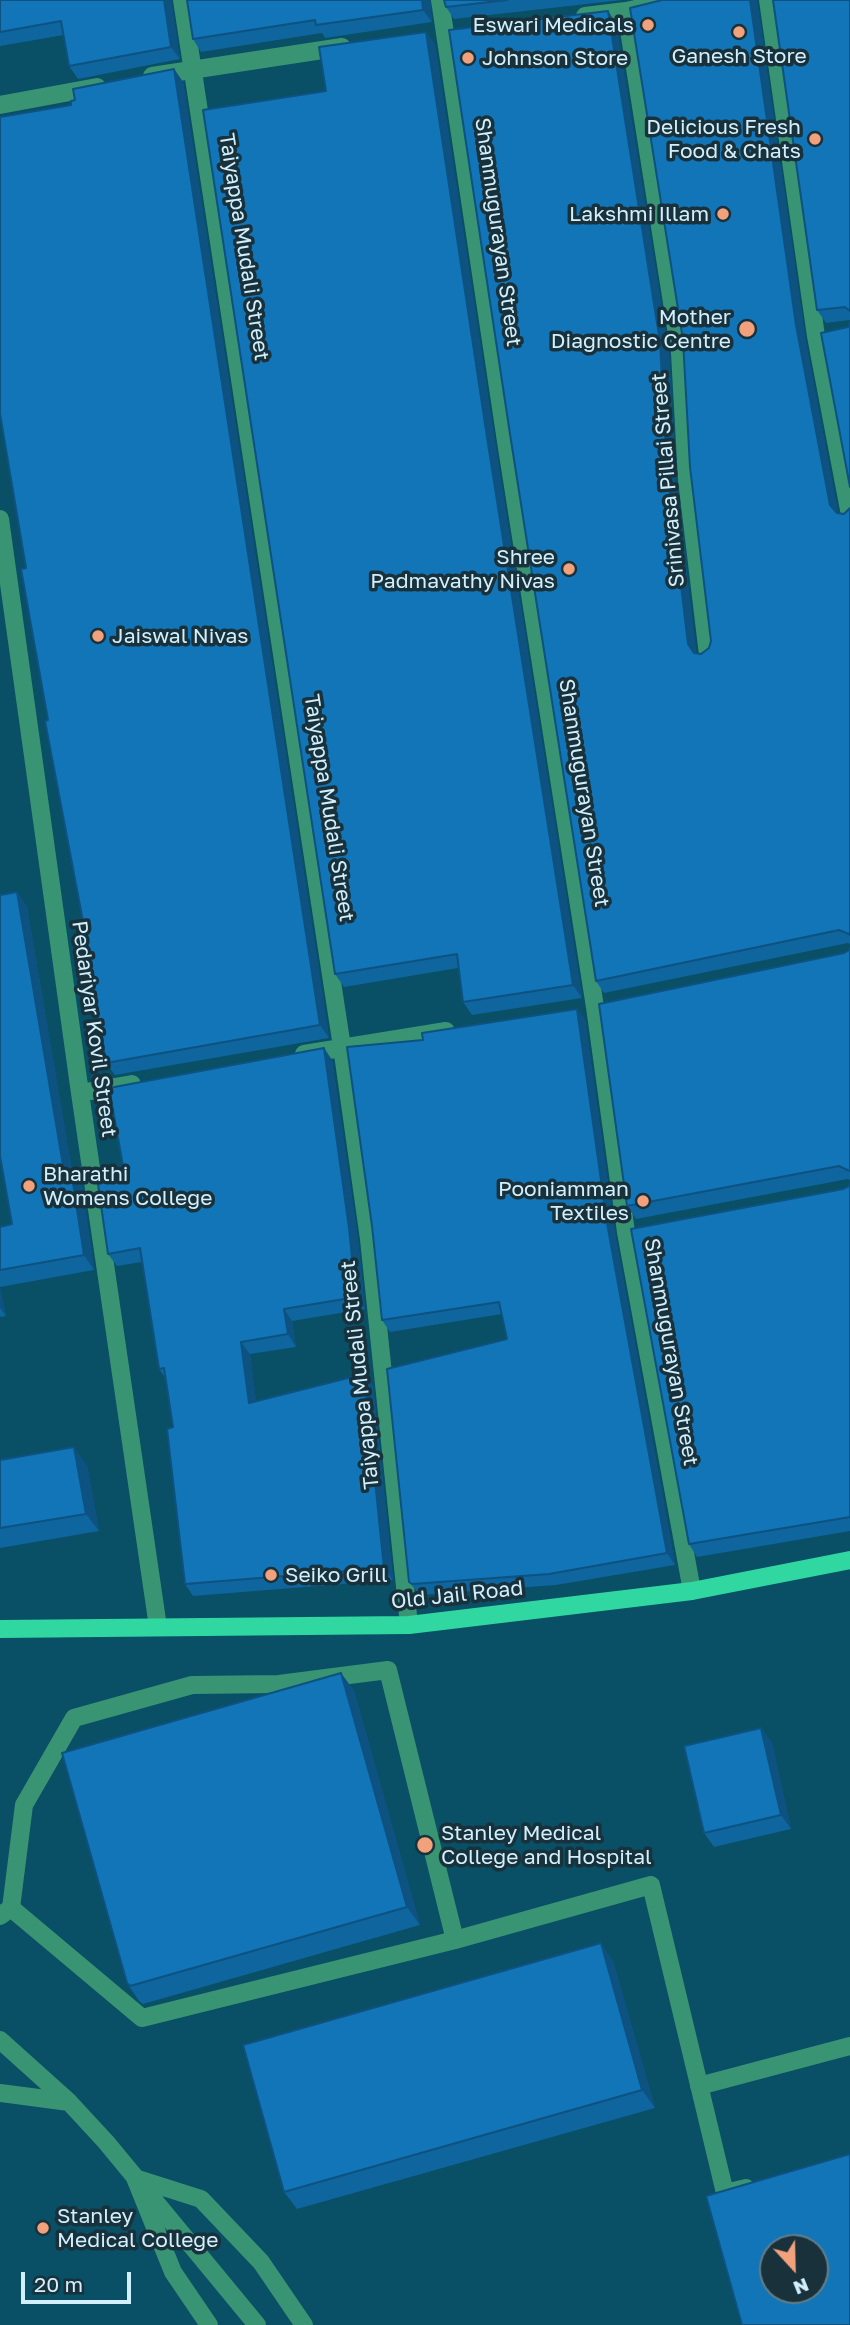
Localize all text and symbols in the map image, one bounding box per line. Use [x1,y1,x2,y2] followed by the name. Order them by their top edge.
[473,12,634,38] place label: Eswari Medicals
[640,17,656,33] marker: Eswari Medicals
[731,24,747,40] marker: Ganesh Store
[671,43,807,69] place label: Ganesh Store
[482,45,628,71] place label: Johnson Store
[460,50,476,66] marker: Johnson Store
[646,114,801,164] place label: Delicious Fresh Food & Chats
[469,116,527,348] street label: Shanmugurayan Street
[807,131,823,147] marker: Delicious Fresh Food & Chats
[214,132,274,362] street label: Taiyappa Mudali Street
[569,201,709,227] place label: Lakshmi Illam
[715,206,731,222] marker: Lakshmi Illam
[551,304,731,354] place label: Mother Diagnostic Centre
[737,319,757,339] marker: Mother Diagnostic Centre
[646,372,690,588] street label: Srinivasa Pillai Street
[370,544,555,594] place label: Shree Padmavathy Nivas
[561,561,577,577] marker: Shree Padmavathy Nivas
[112,623,248,649] place label: Jaiswal Nivas
[90,628,106,644] marker: Jaiswal Nivas
[554,677,614,909] street label: Shanmugurayan Street
[299,693,359,923] street label: Taiyappa Mudali Street
[66,919,122,1139] street label: Pedariyar Kovil Street
[43,1161,212,1211] place label: Bharathi Womens College
[498,1176,629,1226] place label: Pooniamman Textiles
[21,1178,37,1194] marker: Bharathi Womens College
[635,1193,651,1209] marker: Pooniamman Textiles
[639,1236,703,1468] street label: Shanmugurayan Street
[335,1259,385,1491] street label: Taiyappa Mudali Street
[285,1562,388,1588] place label: Seiko Grill
[263,1567,279,1583] marker: Seiko Grill
[390,1576,524,1614] street label: Old Jail Road
[441,1820,652,1870] place label: Stanley Medical College and Hospital
[415,1835,435,1855] marker: Stanley Medical College and Hospital
[57,2203,218,2253] place label: Stanley Medical College
[35,2220,51,2236] marker: Stanley Medical College
[759,2234,829,2304] north arrow
[24,2258,135,2302] scale bar
[34,2271,83,2297] text: 20 m
[790,2274,812,2300] text: N

